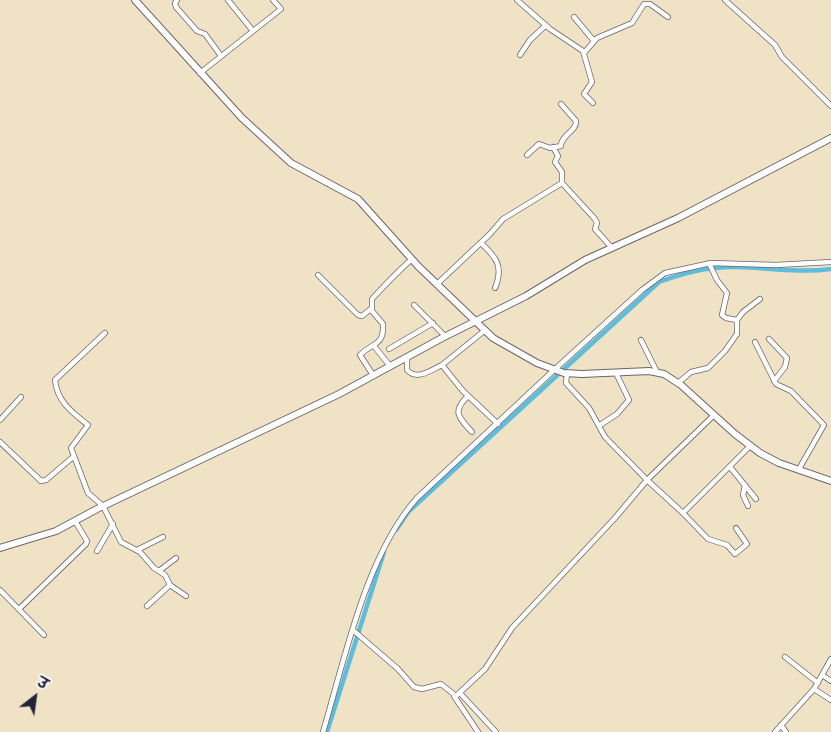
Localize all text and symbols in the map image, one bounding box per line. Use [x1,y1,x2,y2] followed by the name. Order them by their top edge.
[32,670,53,697] text: उ
[10,672,60,722] north arrow

